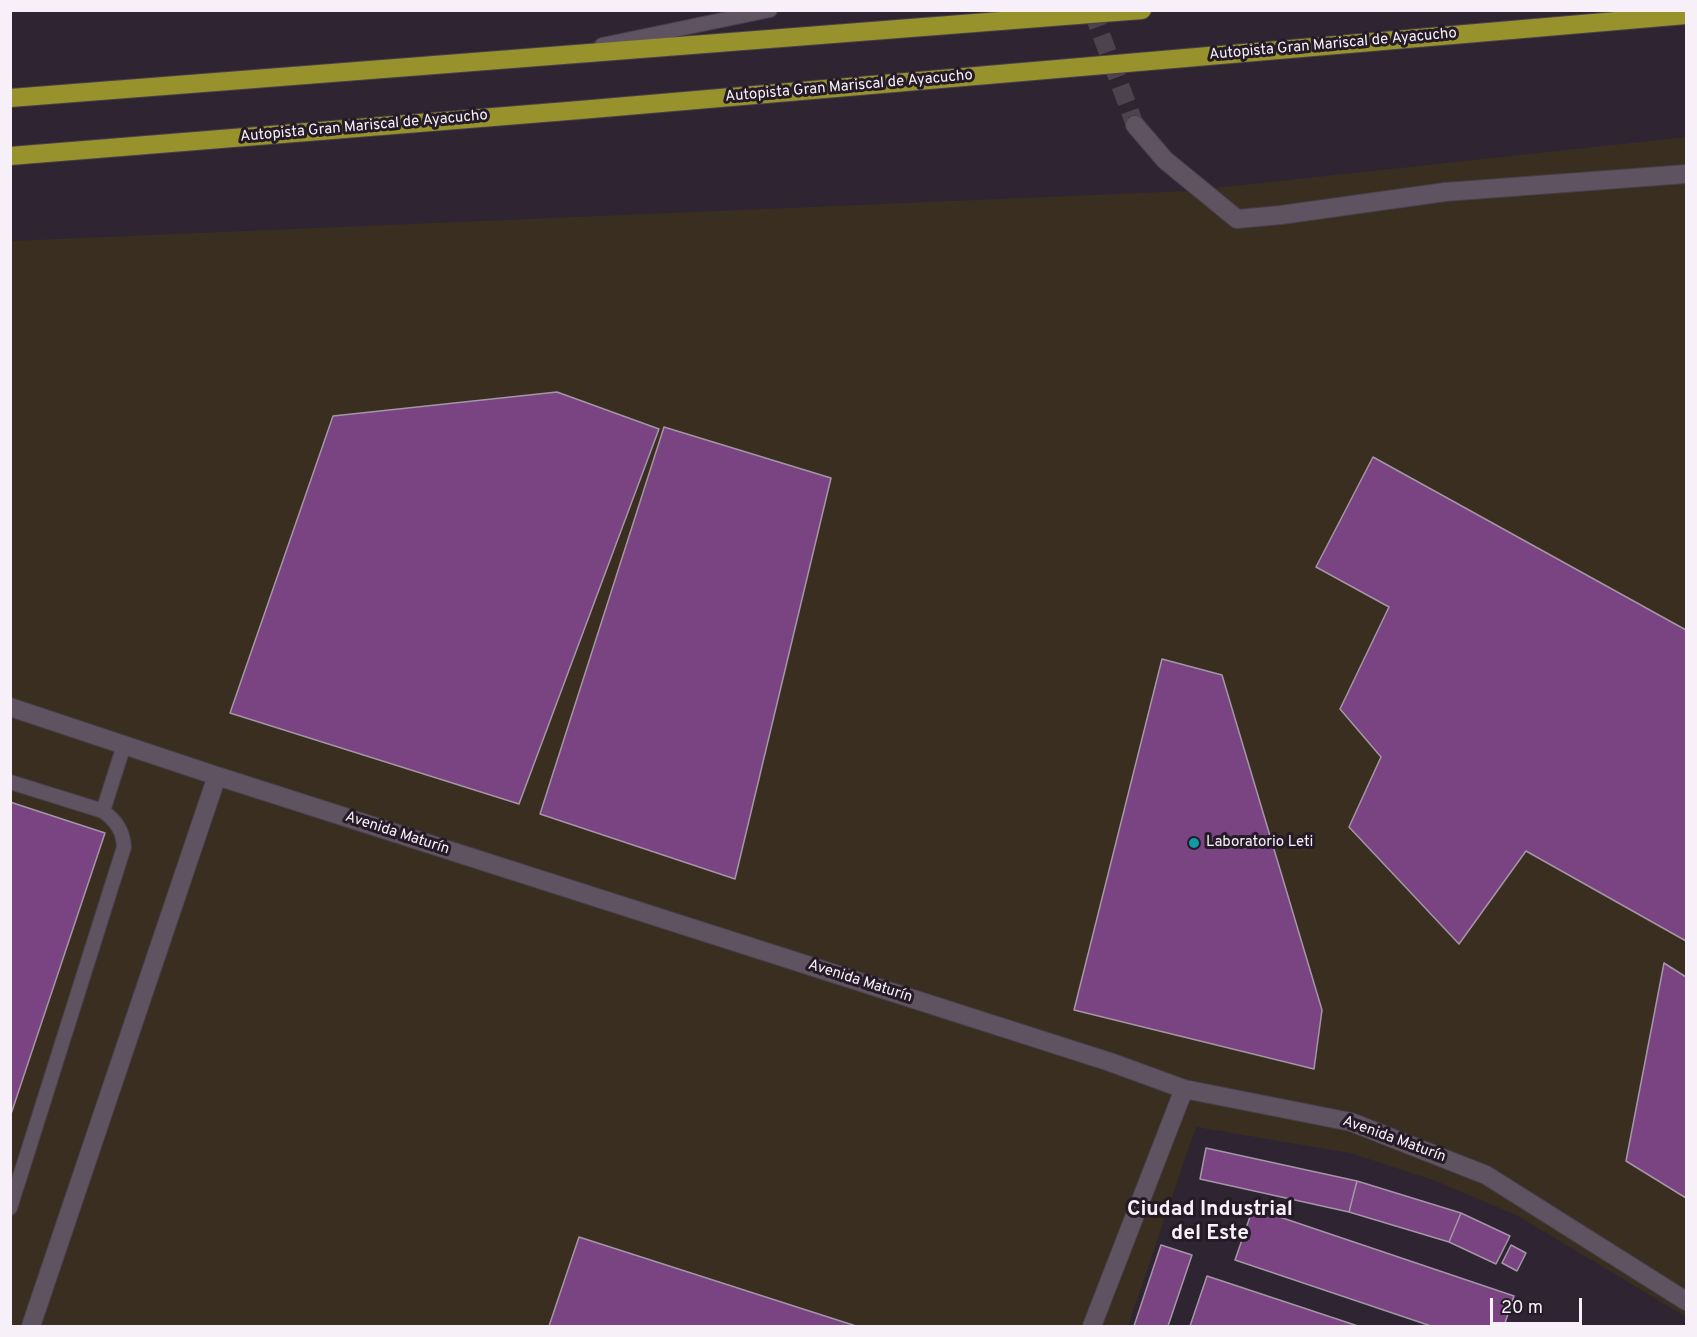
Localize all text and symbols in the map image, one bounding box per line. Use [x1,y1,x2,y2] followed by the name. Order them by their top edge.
[1208,25,1458,65] street label: Autopista Gran Mariscal de Ayacucho
[724,67,974,107] street label: Autopista Gran Mariscal de Ayacucho
[239,107,489,147] street label: Autopista Gran Mariscal de Ayacucho
[343,809,451,859] street label: Avenida Maturín
[1206,834,1313,852] place label: Laboratorio Leti
[1187,836,1201,850] marker: Laboratorio Leti
[806,957,914,1007] street label: Avenida Maturín
[1340,1113,1448,1167] street label: Avenida Maturín
[1127,1198,1293,1248] district label: Ciudad Industrial del Este
[1493,1286,1584,1324] scale bar
[1501,1297,1543,1320] text: 20 m

